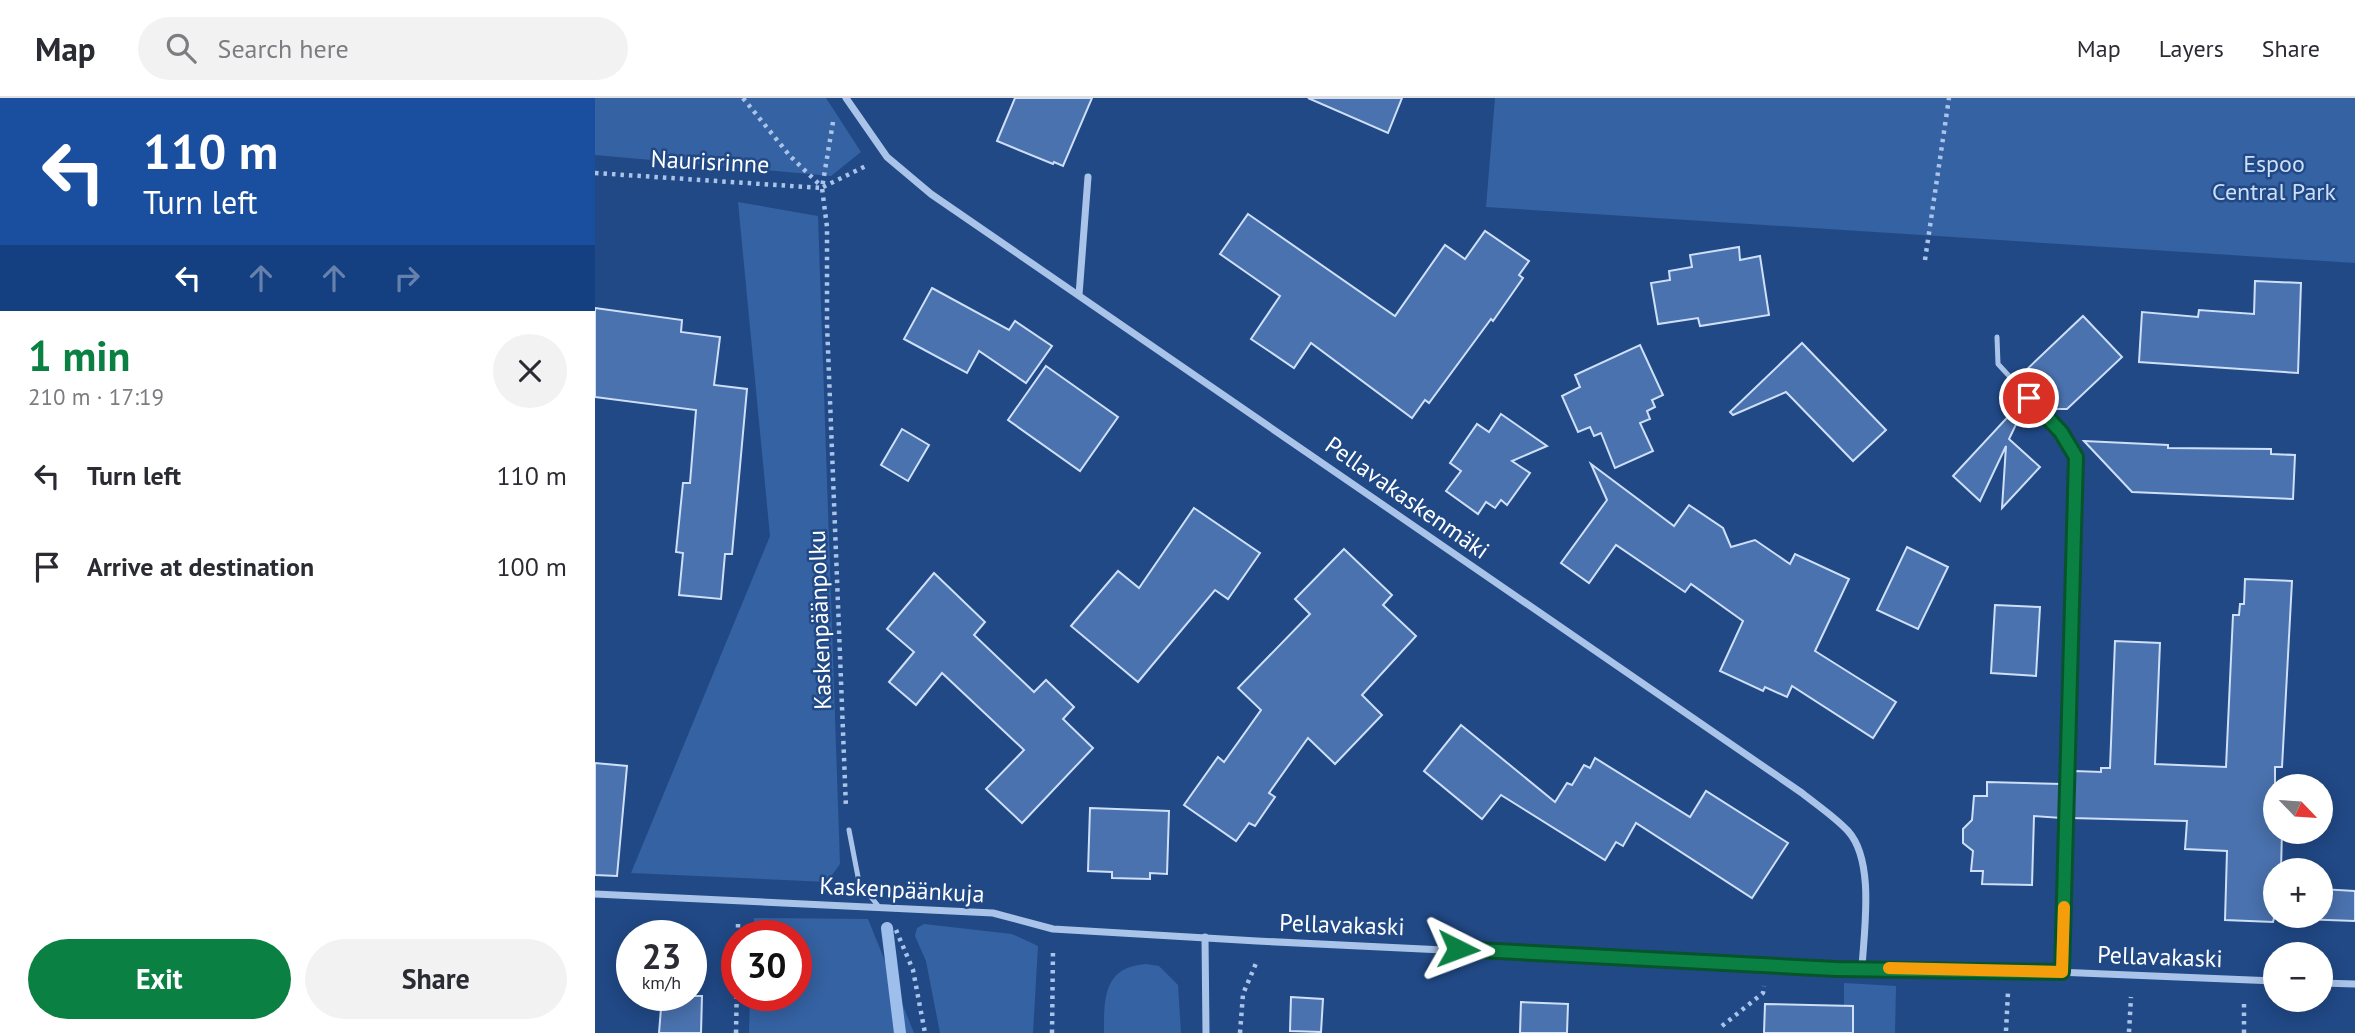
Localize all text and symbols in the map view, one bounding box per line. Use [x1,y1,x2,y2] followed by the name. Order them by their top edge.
[138,17,628,80] search box
[35,27,96,70] text: Map
[162,29,200,67] icon: search
[218,32,349,65] text: Search here
[2077,33,2121,64] text: Map
[2159,33,2224,64] text: Layers
[2262,33,2320,64] text: Share
[143,119,278,183] text: 110 m
[28,126,119,217] icon: left
[650,143,770,180] street label: Naurisrinne
[2212,148,2336,207] park label: Espoo Central Park
[143,181,258,223] text: Turn left
[169,259,207,297] icon: left
[242,259,280,297] icon: ahead
[315,259,353,297] icon: ahead
[388,259,426,297] icon: right
[28,328,130,383] text: 1 min
[493,334,567,408] button: close
[1999,368,2059,428] pin
[2010,379,2048,417] icon: arrive
[28,382,164,411] text: 210 m · 17:19
[1319,429,1495,566] street label: Pellavakaskenmäki
[28,457,66,495] icon: left
[87,459,181,492] text: Turn left
[496,459,567,492] text: 110 m
[801,530,838,710] street label: Kaskenpäänpolku
[28,548,66,586] icon: arrive
[87,550,314,583] text: Arrive at destination
[496,550,567,583] text: 100 m
[2263,774,2333,844] north arrow
[2263,774,2333,1012] map controls
[2263,858,2333,928] button: +
[819,870,985,909] street label: Kaskenpäänkuja
[1279,907,1405,942] street label: Pellavakaski
[1421,912,1495,986] position arrow
[721,920,812,1011] speed limit sign: 30
[642,933,681,979] text: 23
[28,939,291,1019] button: Exit
[305,939,567,1019] button: Share
[2097,939,2223,974] street label: Pellavakaski
[2263,942,2333,1012] button: −
[642,971,681,994] text: km/h

